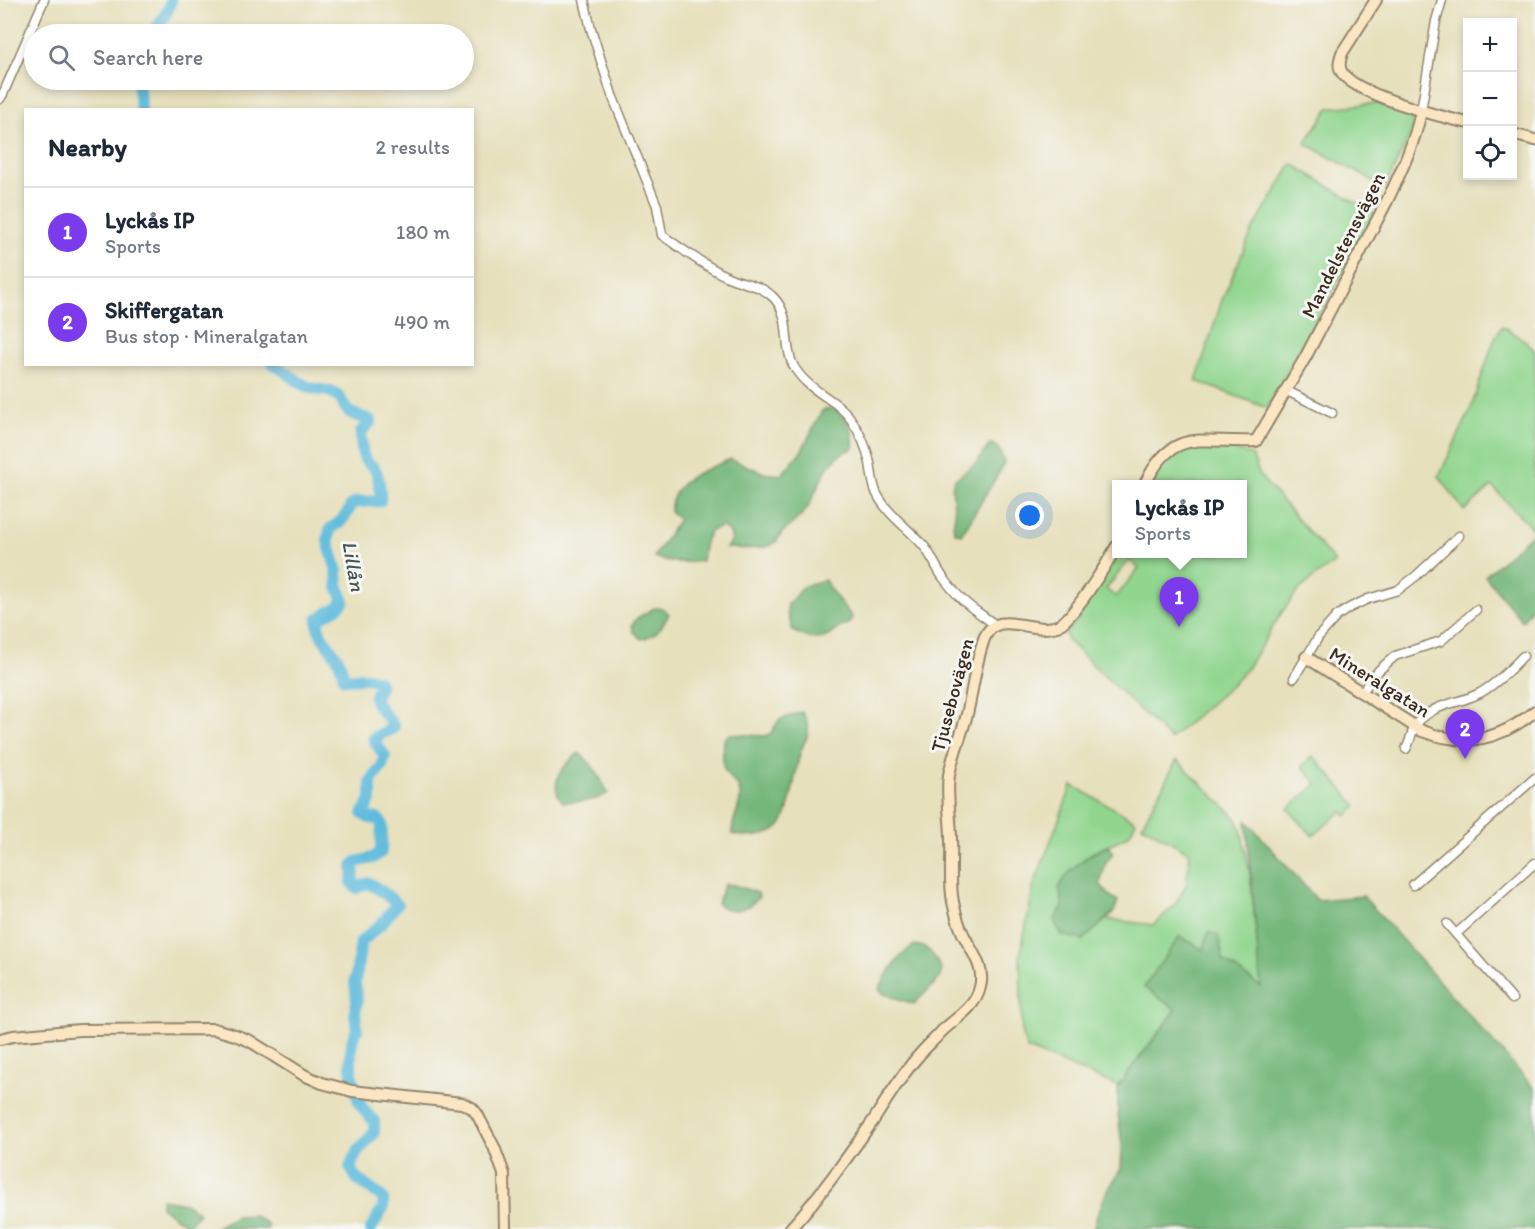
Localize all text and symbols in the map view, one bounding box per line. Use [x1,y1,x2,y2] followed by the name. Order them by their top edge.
[1463,18,1517,180] map controls
[1463,18,1517,72] button: +
[24,24,474,90] search box
[45,41,78,74] icon: search
[93,44,203,71] text: Search here
[1463,72,1517,126] button: −
[1463,126,1517,180] button: locate
[48,131,127,163] text: Nearby
[376,135,450,159] text: 2 results
[1296,168,1390,322] street label: Mandelstensvägen
[105,207,194,234] text: Lyckås IP
[63,220,72,244] text: 1
[396,220,450,244] text: 180 m
[105,234,161,258] text: Sports
[105,297,223,324] text: Skiffergatan
[62,310,73,334] text: 2
[394,310,450,334] text: 490 m
[105,324,308,348] text: Bus stop · Mineralgatan
[1112,480,1247,558] popup
[1135,494,1224,521] text: Lyckås IP
[1015,501,1044,530] your location
[1135,521,1191,545] text: Sports
[337,539,371,594] water label: Lillån
[1160,578,1198,627] pin: 1
[925,635,979,755] street label: Tjusebovägen
[1325,641,1435,723] street label: Mineralgatan
[1446,710,1484,759] pin: 2

